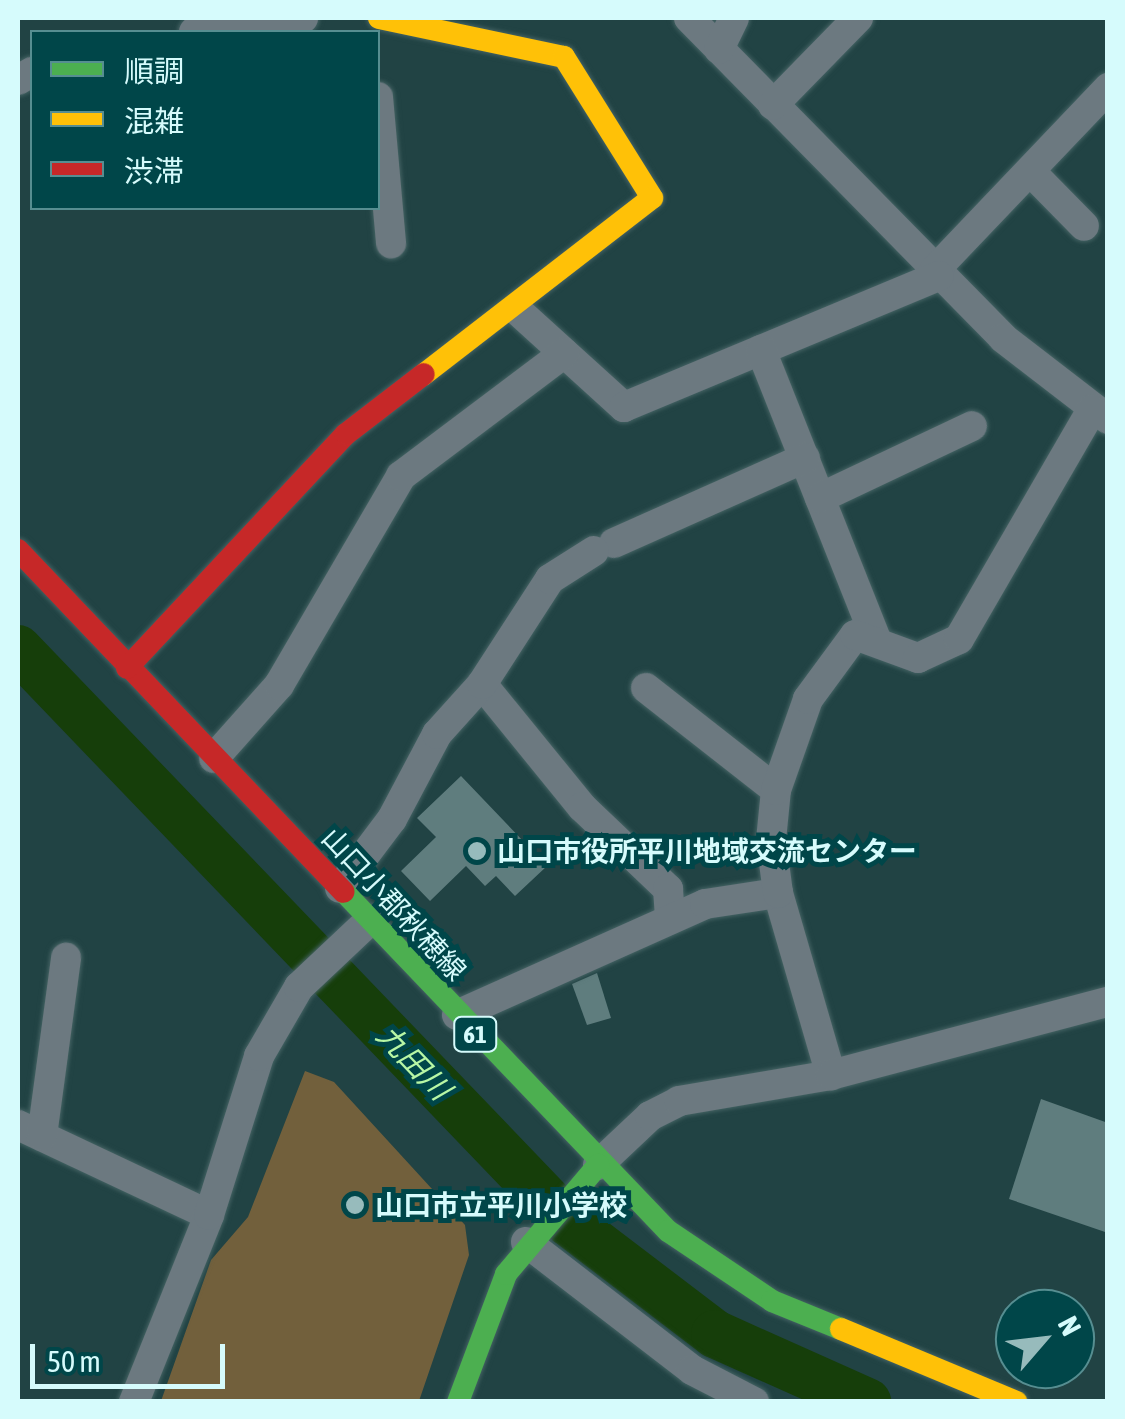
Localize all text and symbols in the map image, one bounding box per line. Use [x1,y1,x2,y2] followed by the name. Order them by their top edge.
[30,30,380,210] legend
[124,54,184,88] text: 順調
[124,104,184,138] text: 混雑
[124,154,184,188] text: 渋滞
[315,821,473,987] street label: 山口小郡秋穂線
[497,834,917,868] place label: 山口市役所平川地域交流センター
[466,840,488,862] marker: 山口市役所平川地域交流センター
[452,1014,498,1054] road number: 61
[370,1017,458,1107] water label: 九田川
[375,1188,627,1222] place label: 山口市立平川小学校
[344,1194,366,1216] marker: 山口市立平川小学校
[995,1289,1095,1389] north arrow
[1052,1311,1088,1341] text: N
[35,1324,230,1386] scale bar
[47,1344,101,1378] text: 50 m

